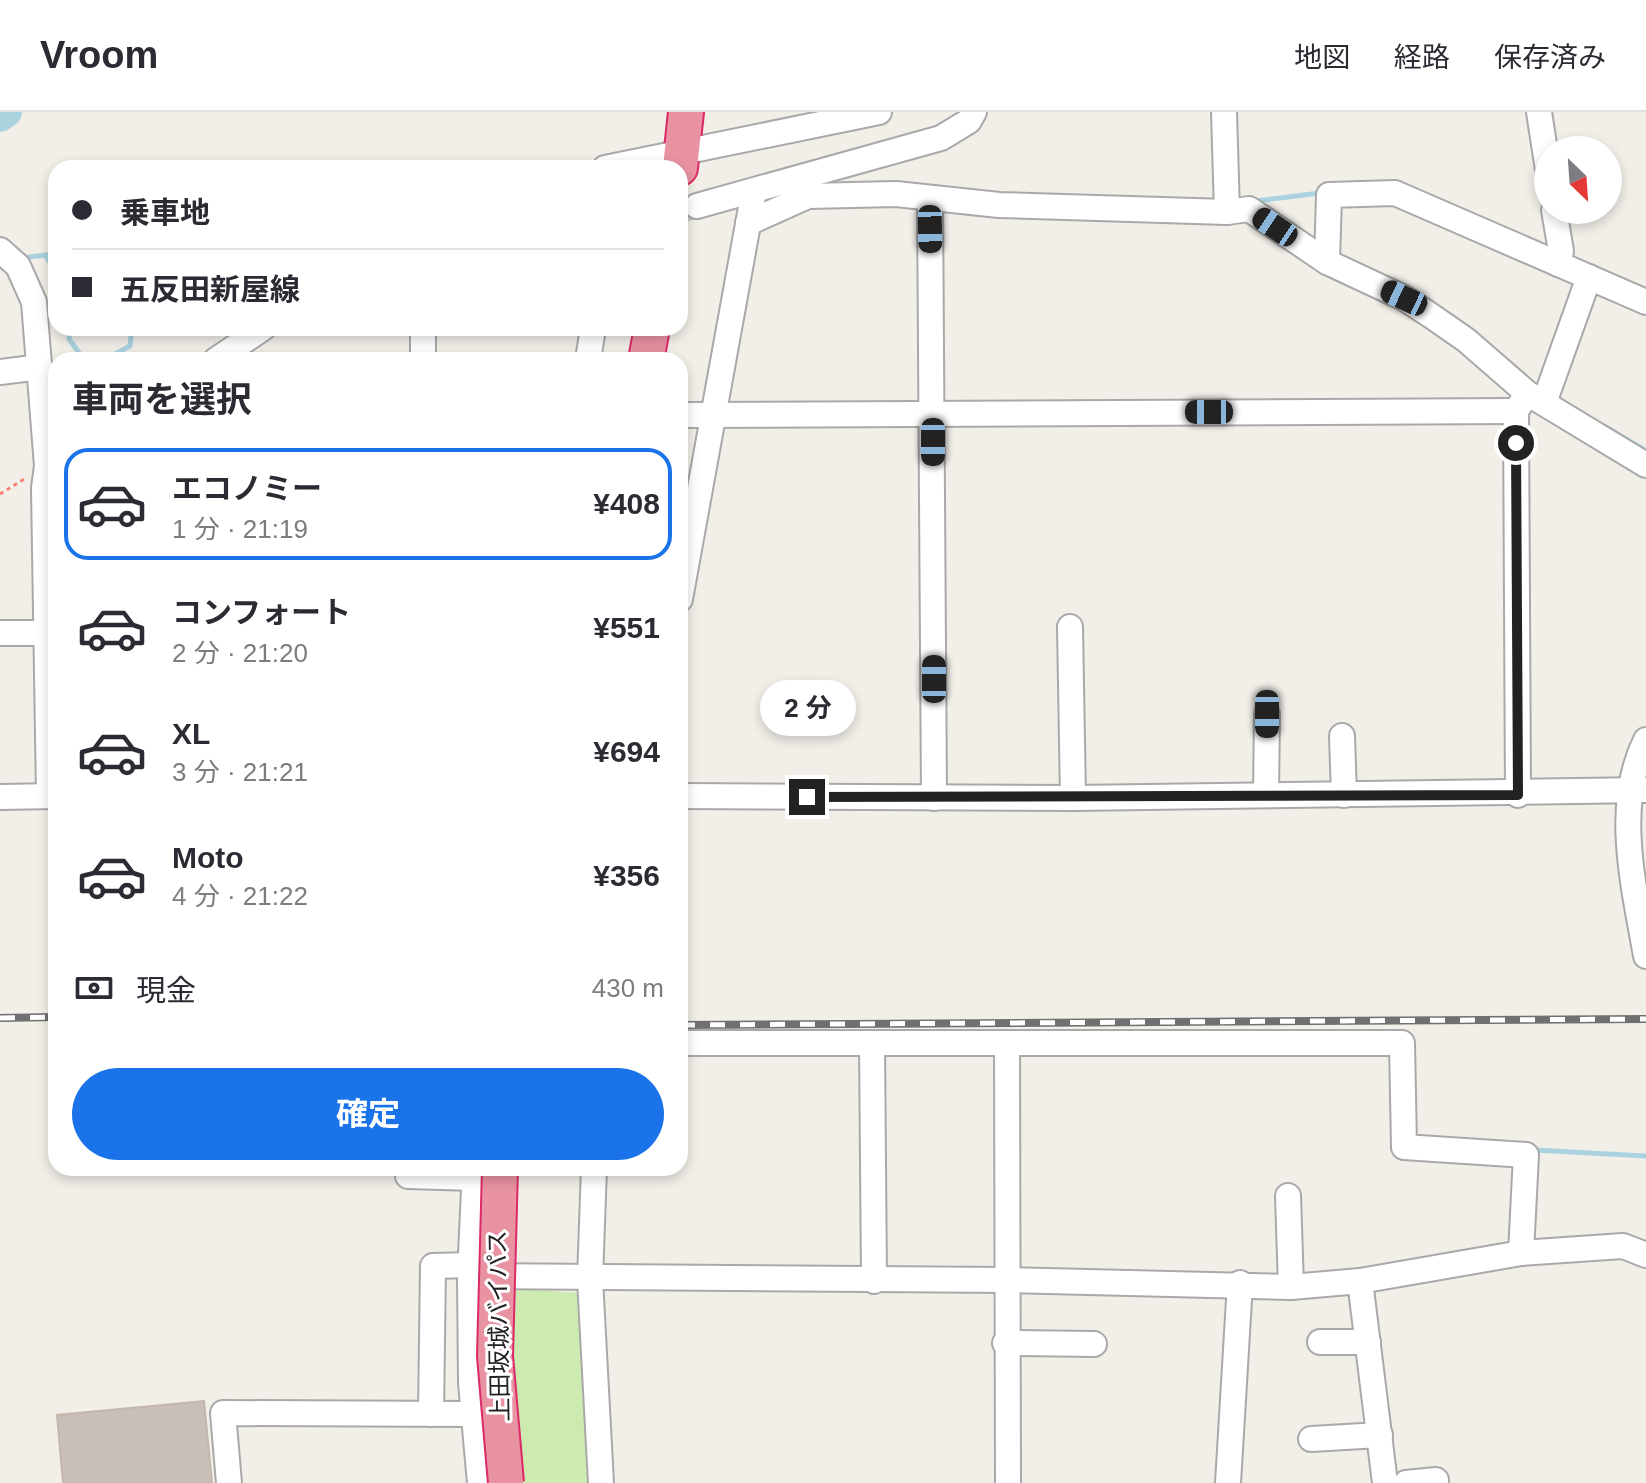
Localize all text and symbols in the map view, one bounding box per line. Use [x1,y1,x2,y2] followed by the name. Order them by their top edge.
[40,34,158,76] text: Vroom
[1294,42,1350,73] text: 地図
[1394,42,1450,73] text: 経路
[1494,42,1606,73] text: 保存済み
[1534,136,1622,224] north arrow
[1534,136,1622,224] map controls
[120,196,210,229] text: 乗車地
[1248,204,1302,250] car
[918,205,942,253] car
[120,273,300,306] text: 五反田新屋線
[1377,277,1431,319] car
[72,379,252,420] text: 車両を選択
[1185,400,1233,424] car
[921,418,945,466] car
[1498,425,1534,461] route start
[76,468,148,540] icon: car
[172,472,322,505] text: エコノミー
[593,487,660,520] text: ¥408
[172,514,308,544] text: 1 分 · 21:19
[76,592,148,664] icon: car
[172,596,351,629] text: コンフォート
[593,611,660,644] text: ¥551
[172,638,308,668] text: 2 分 · 21:20
[922,655,946,703] car
[759,681,855,737] callout: 2 分
[1255,690,1279,738] car
[784,693,832,723] text: 2 分
[76,716,148,788] icon: car
[172,717,210,750] text: XL
[593,735,660,768] text: ¥694
[172,757,308,787] text: 3 分 · 21:21
[789,779,825,815] route end
[76,840,148,912] icon: car
[172,841,244,874] text: Moto
[593,859,660,892] text: ¥356
[172,881,308,911] text: 4 分 · 21:22
[72,966,116,1010] icon: cash
[592,973,664,1003] text: 430 m
[136,974,196,1007] text: 現金
[72,1068,664,1160] button: 確定
[483,1230,514,1422] street label: 上田坂城バイパス

